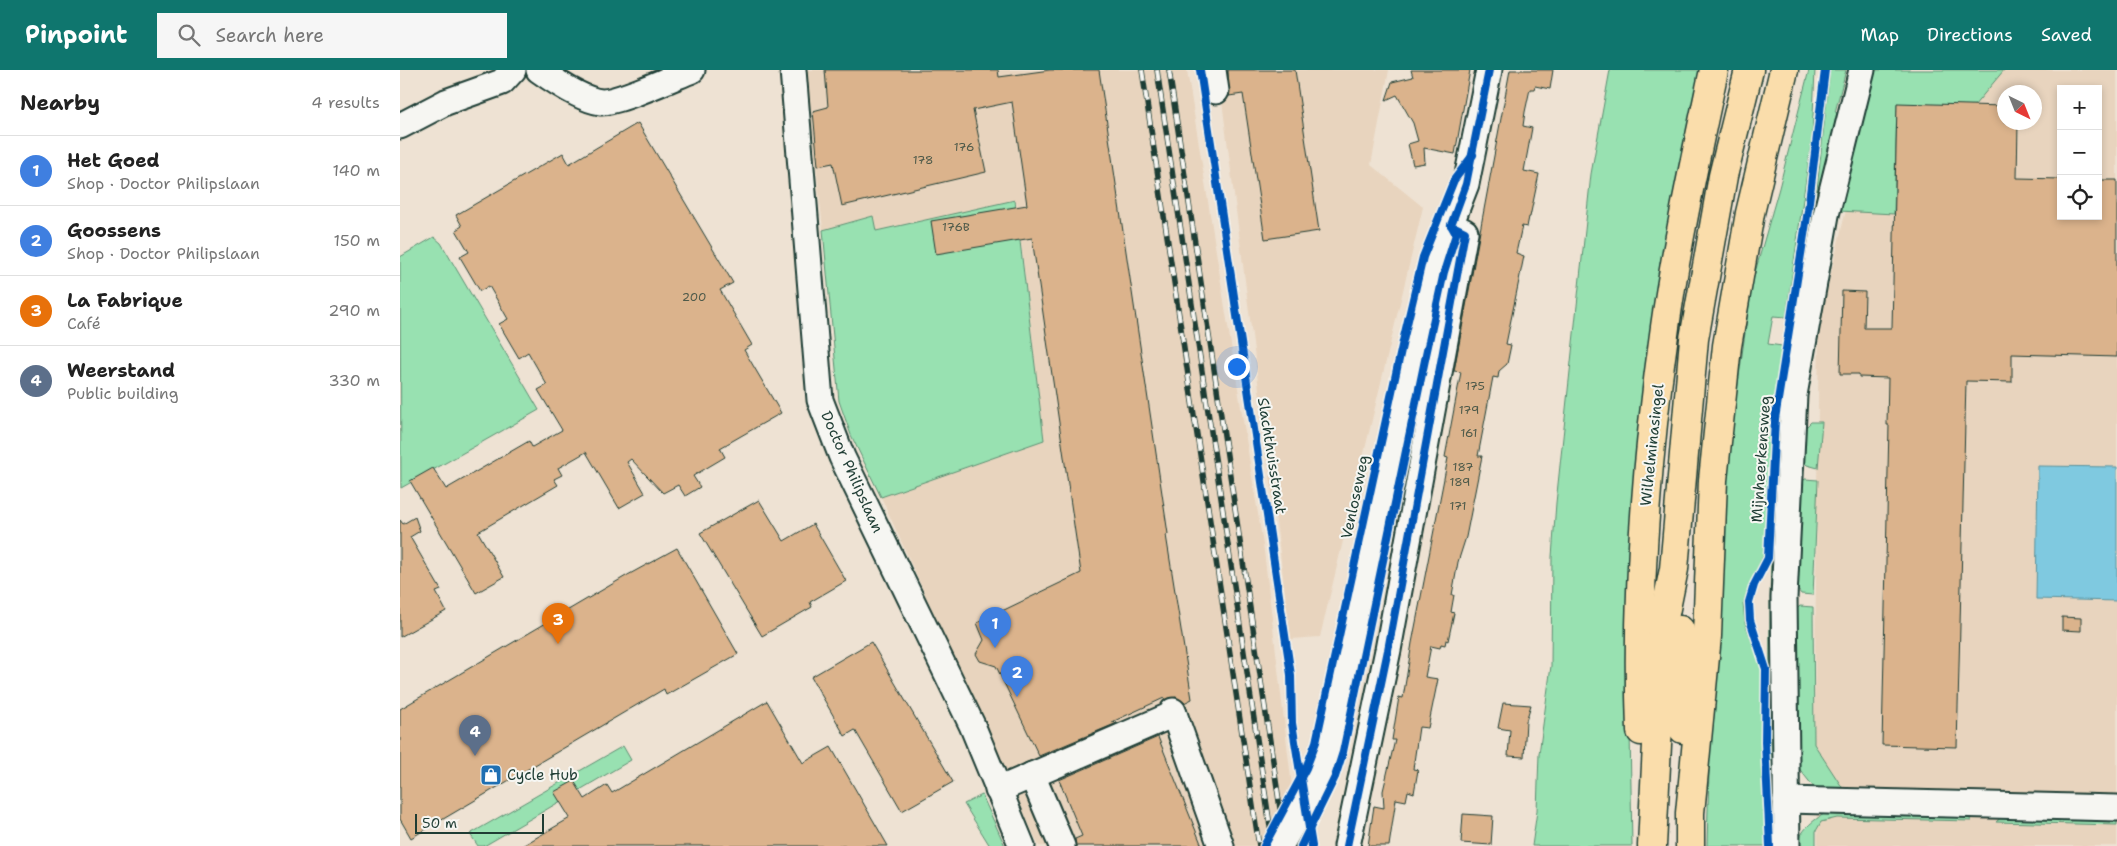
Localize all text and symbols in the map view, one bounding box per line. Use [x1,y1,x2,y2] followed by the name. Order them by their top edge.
[157,13,507,58] search box
[25,19,127,51] text: Pinpoint
[175,21,203,49] icon: search
[215,23,324,48] text: Search here
[1861,23,1899,47] text: Map
[1927,23,2013,47] text: Directions
[2041,23,2092,47] text: Saved
[1997,85,2042,130] north arrow
[2057,85,2102,220] map controls
[2057,85,2102,130] button: +
[20,89,100,117] text: Nearby
[311,92,380,113] text: 4 results
[2057,130,2102,175] button: −
[954,139,974,155] house number: 176
[67,148,160,173] text: Het Goed
[913,152,933,168] house number: 178
[32,160,40,181] text: 1
[333,160,380,181] text: 140 m
[67,173,260,194] text: Shop · Doctor Philipslaan
[2057,175,2102,220] button: locate
[67,218,161,243] text: Goossens
[942,219,970,235] house number: 176B
[30,230,42,251] text: 2
[333,230,380,251] text: 150 m
[67,243,260,264] text: Shop · Doctor Philipslaan
[67,288,183,313] text: La Fabrique
[682,289,706,305] house number: 200
[30,300,42,321] text: 3
[328,300,380,321] text: 290 m
[67,313,101,334] text: Café
[1224,354,1250,380] your location
[67,358,175,383] text: Weerstand
[30,370,42,391] text: 4
[328,370,380,391] text: 330 m
[1465,378,1485,394] house number: 175
[67,383,179,404] text: Public building
[1636,383,1668,507] street label: Wilhelminasingel
[1747,395,1775,523] street label: Mijnheerkensweg
[1253,396,1291,516] street label: Slachthuisstraat
[1459,402,1479,418] house number: 179
[816,408,888,536] street label: Doctor Philipslaan
[1460,425,1478,441] house number: 161
[1336,453,1374,541] street label: Venloseweg
[1453,459,1473,475] house number: 187
[1449,474,1471,490] house number: 189
[1449,498,1467,514] house number: 171
[542,603,574,644] pin: 3
[979,607,1011,648] pin: 1
[1001,656,1033,697] pin: 2
[459,715,491,756] pin: 4
[479,763,503,787] shop icon: Cycle Hub
[507,765,578,785] place label: Cycle Hub
[415,811,544,834] scale bar
[422,814,457,832] text: 50 m

